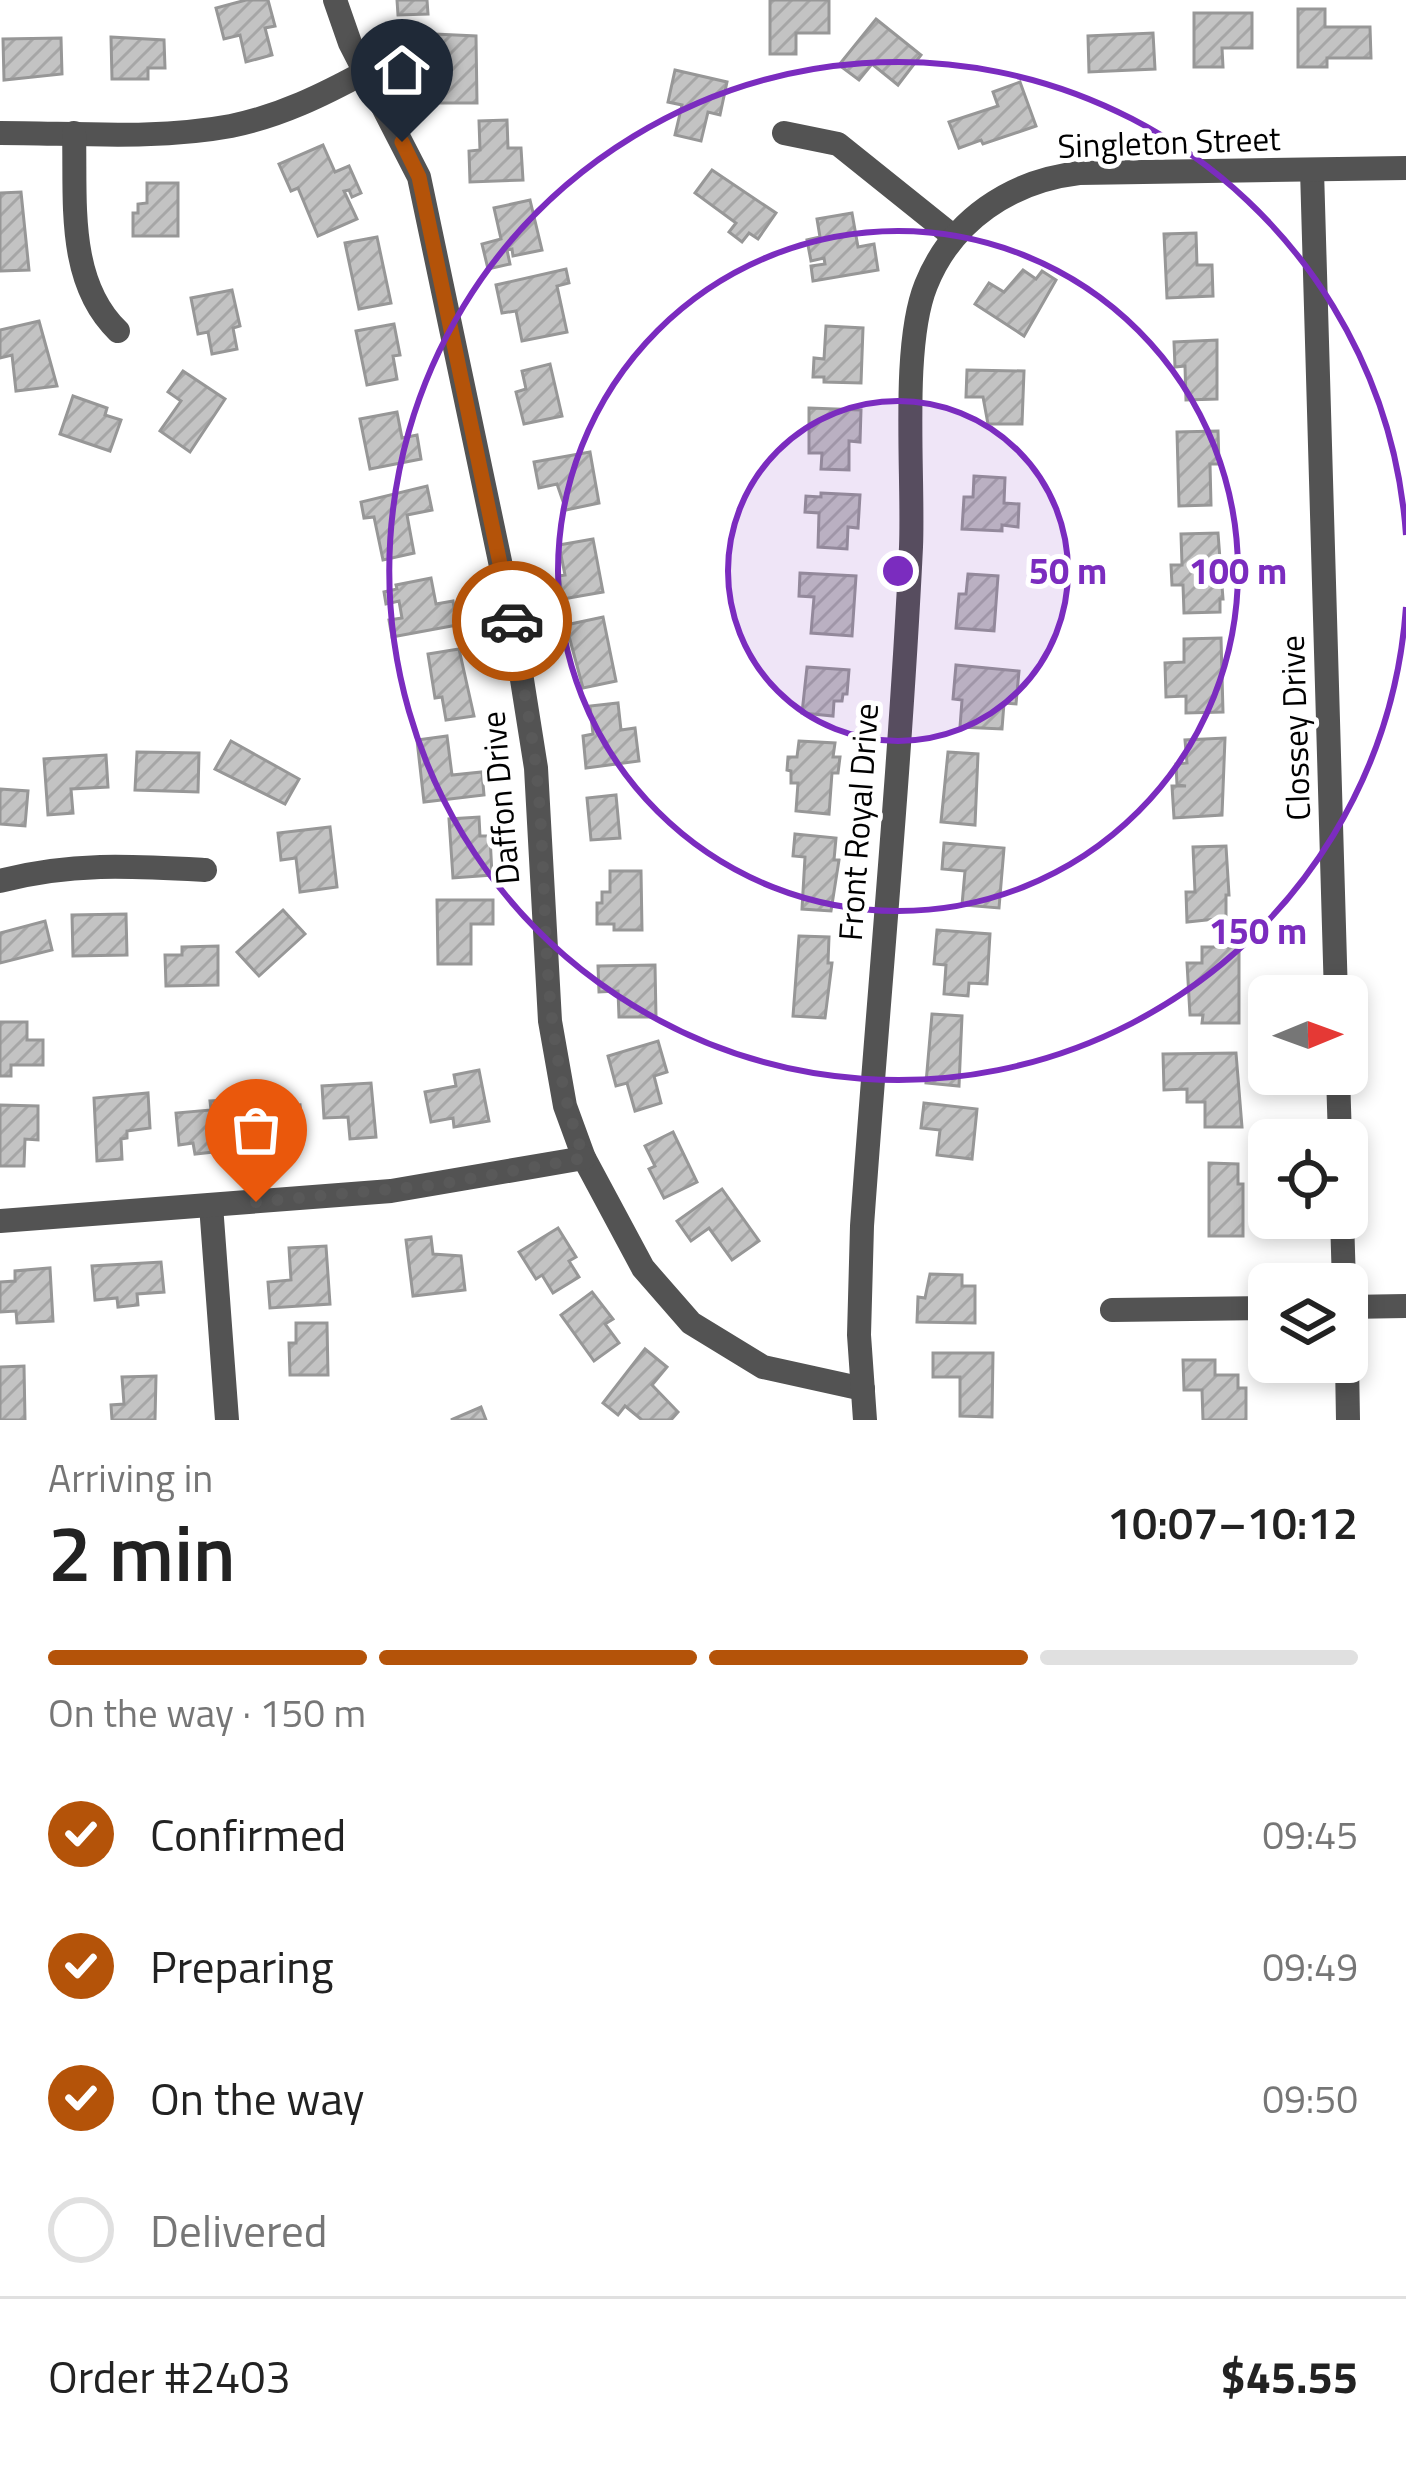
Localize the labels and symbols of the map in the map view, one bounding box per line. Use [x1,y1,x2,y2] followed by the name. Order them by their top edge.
[351,19,453,142] pin
[1057,113,1282,171] street label: Singleton Street
[1029,543,1107,598] text: 50 m
[1189,543,1287,598] text: 100 m
[877,550,919,592] centre of rings
[452,561,572,681] courier
[1267,634,1323,822] street label: Clossey Drive
[825,702,891,942] street label: Front Royal Drive
[468,709,532,887] street label: Daffon Drive
[1209,903,1307,958] text: 150 m
[1248,975,1368,1095] north arrow
[205,1079,307,1202] pin

